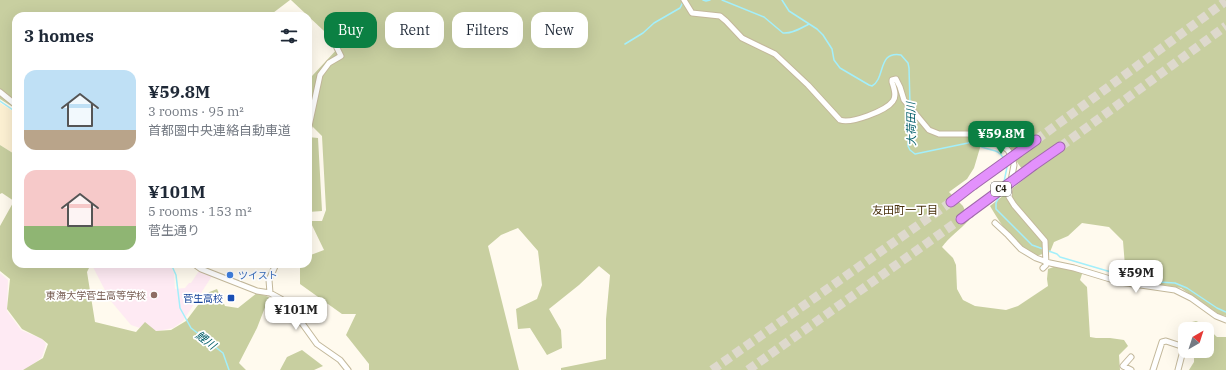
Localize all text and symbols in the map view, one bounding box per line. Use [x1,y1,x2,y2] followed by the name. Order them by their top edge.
[324,12,377,48] chip: Buy
[385,12,444,48] chip: Rent
[452,12,523,48] chip: Filters
[531,12,588,48] chip: New
[24,25,94,47] text: 3 homes
[278,25,300,47] icon: filters
[148,81,210,103] text: ¥59.8M
[56,86,104,134] icon: home
[904,101,918,146] water label: 大荷田川
[148,103,244,120] text: 3 rooms · 95 m²
[968,121,1034,155] pin: ¥59.8M
[148,122,291,139] text: 首都圏中央連絡自動車道
[977,125,1025,142] text: ¥59.8M
[148,181,205,203] text: ¥101M
[991,182,1011,196] road number: C4
[56,186,104,234] icon: home
[148,203,252,220] text: 5 rooms · 153 m²
[872,203,938,217] district label: 友田町一丁目
[148,222,200,239] text: 菅生通り
[1112,260,1160,294] pin: ¥59M
[1118,264,1154,281] text: ¥59M
[238,269,278,282] place label: ツイスト
[225,270,235,280] marker: ツイスト
[46,289,146,302] place label: 東海大学菅生高等学校
[149,290,159,300] marker: 東海大学菅生高等学校
[183,292,223,305] place label: 菅生高校
[226,293,236,303] marker: 菅生高校
[268,297,324,331] pin: ¥101M
[274,301,318,318] text: ¥101M
[1178,322,1214,358] north arrow
[1178,322,1214,358] map controls
[193,328,220,353] water label: 鯉川

